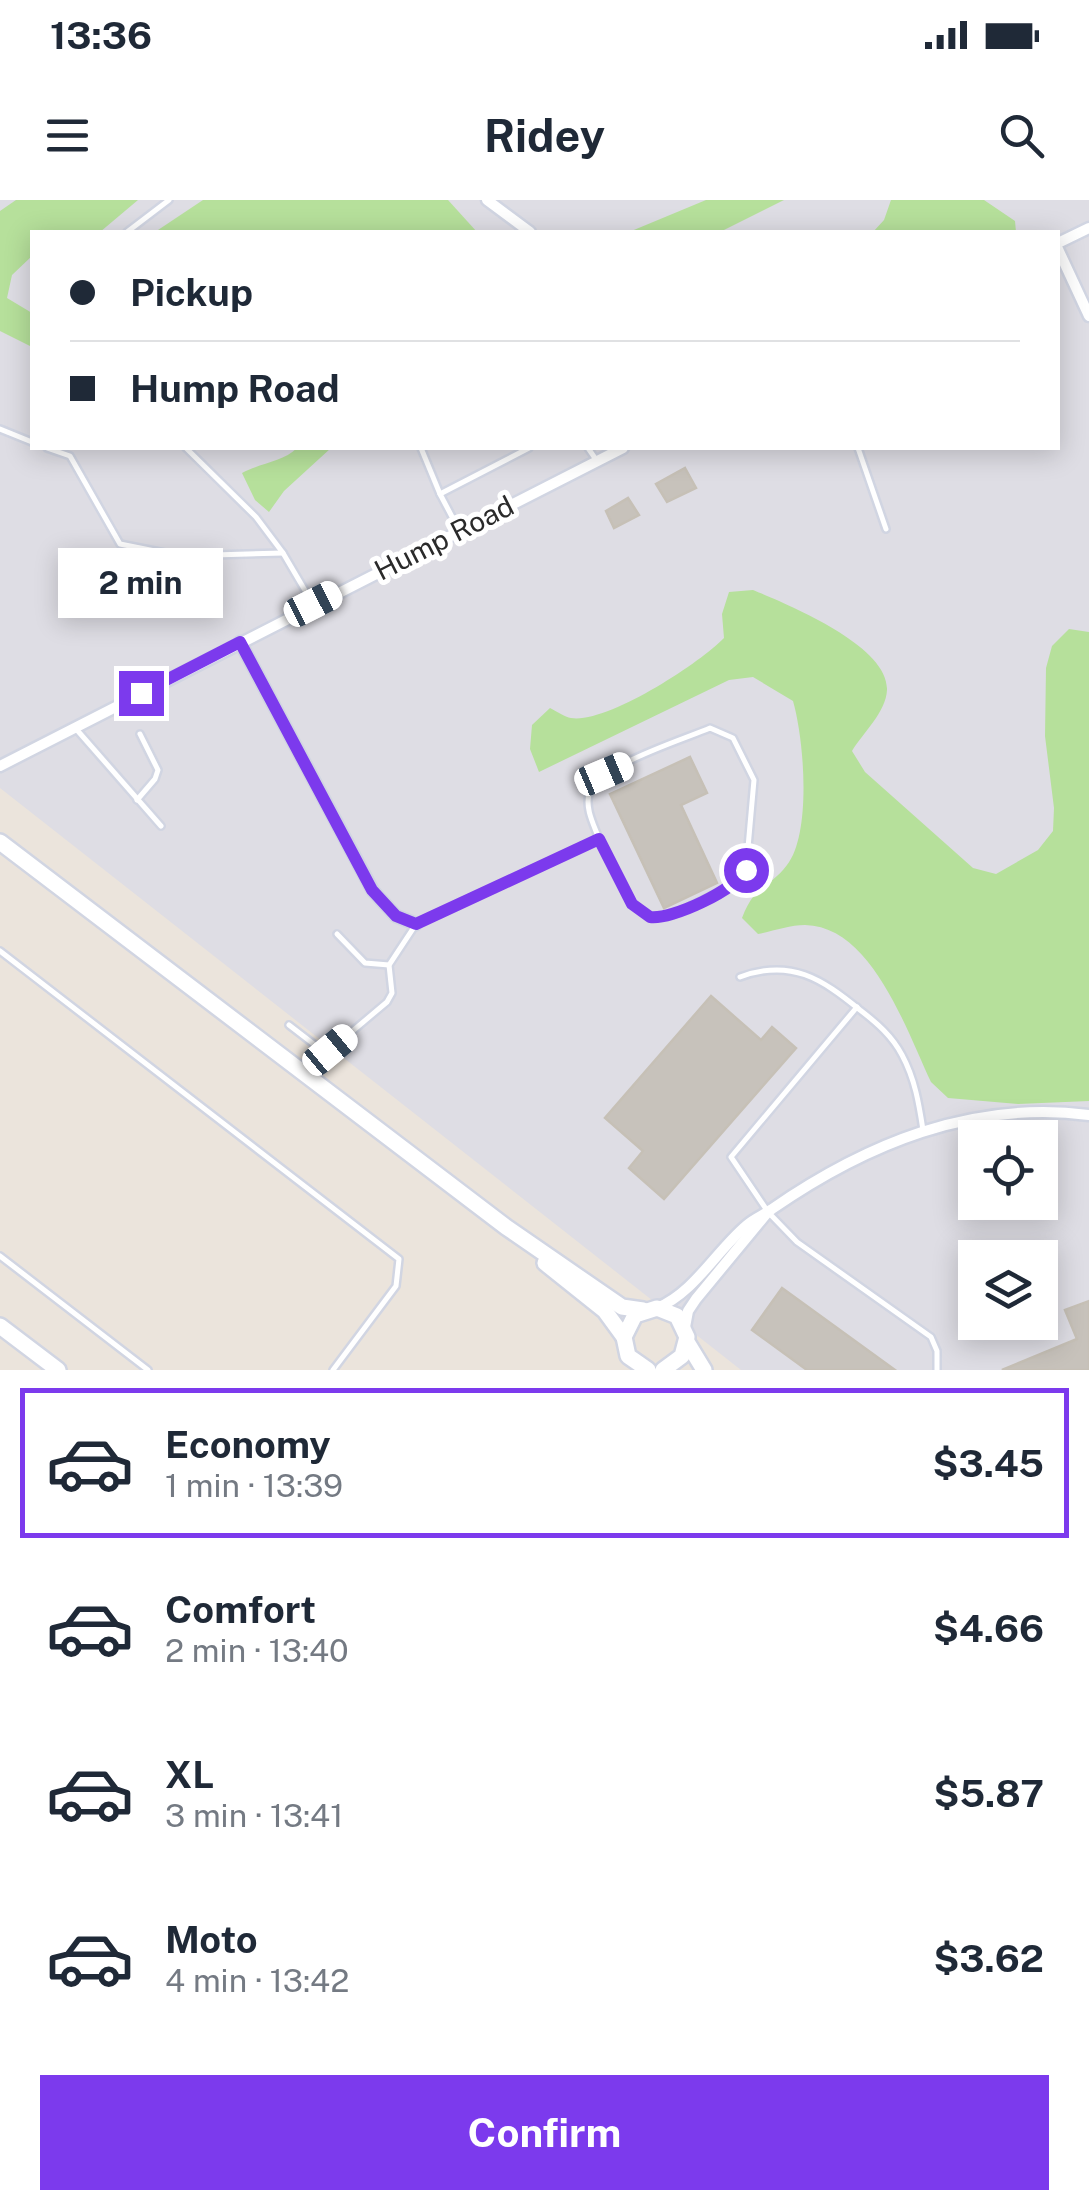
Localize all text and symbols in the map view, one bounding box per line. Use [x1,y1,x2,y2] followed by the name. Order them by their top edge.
[50,13,152,58] text: 13:36
[40,108,95,163] icon: menu
[994,108,1049,163] icon: search
[484,109,605,162] text: Ridey
[130,270,253,315] text: Pickup
[130,366,340,411] text: Hump Road
[369,488,519,587] street label: Hump Road
[58,548,224,618] callout: 2 min
[99,564,182,601] text: 2 min
[279,577,347,631] car
[119,671,164,716] route end
[571,748,637,800] car
[724,848,769,893] route start
[297,1019,363,1081] car
[958,1120,1058,1340] map controls
[958,1120,1058,1220] button: locate
[958,1240,1058,1340] button: layers
[45,1418,135,1508] icon: car
[165,1422,331,1467] text: Economy
[933,1441,1044,1486] text: $3.45
[165,1467,343,1504] text: 1 min · 13:39
[45,1583,135,1673] icon: car
[165,1587,316,1632] text: Comfort
[933,1606,1044,1651] text: $4.66
[165,1632,349,1669] text: 2 min · 13:40
[45,1748,135,1838] icon: car
[165,1752,214,1797] text: XL
[934,1771,1044,1816] text: $5.87
[165,1797,343,1834] text: 3 min · 13:41
[45,1913,135,2003] icon: car
[165,1917,258,1962] text: Moto
[933,1936,1044,1981] text: $3.62
[165,1962,349,1999] text: 4 min · 13:42
[40,2075,1049,2190] button: Confirm

